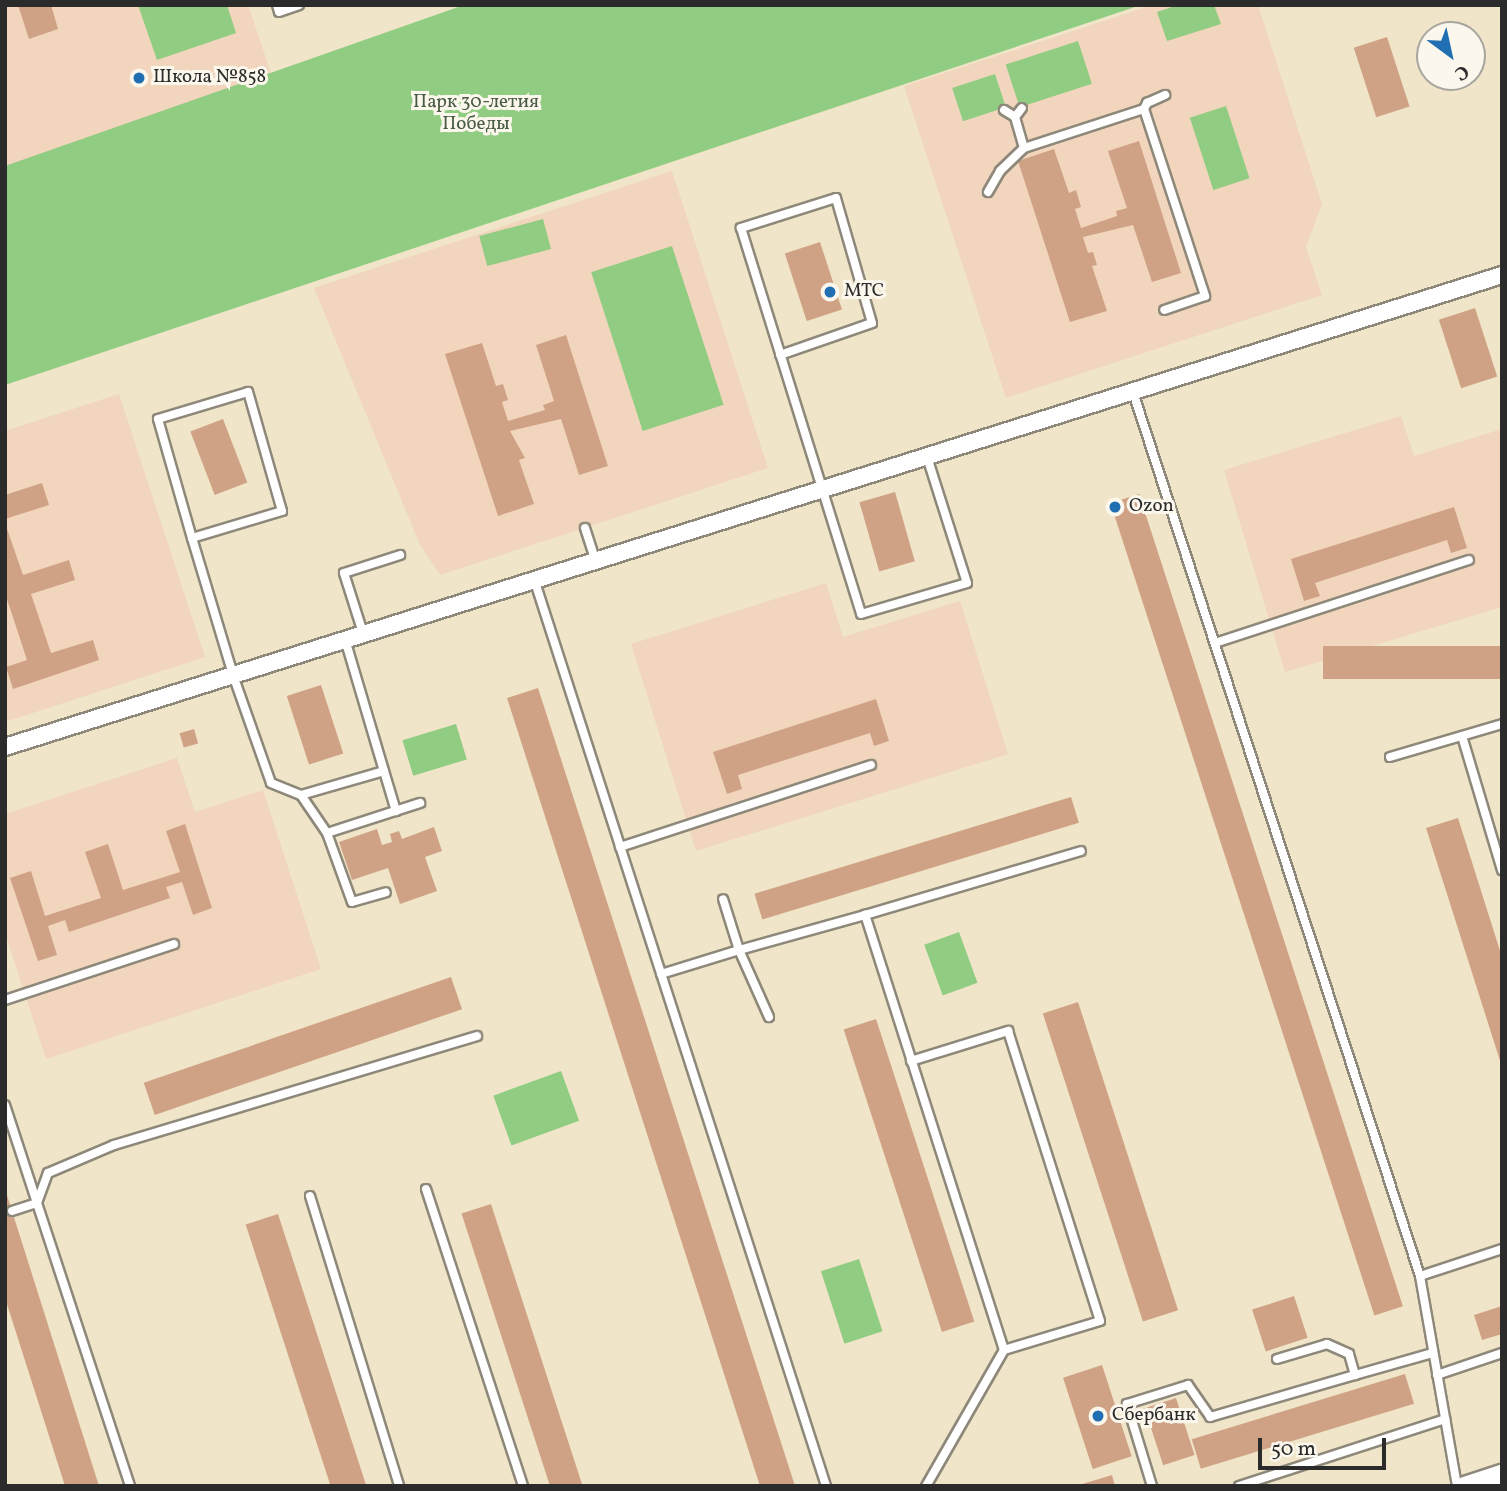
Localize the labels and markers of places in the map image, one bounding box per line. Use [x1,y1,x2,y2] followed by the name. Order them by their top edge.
[153,67,266,89] place label: Школа №858
[131,70,147,86] marker: Школа №858
[844,281,884,303] place label: МТС
[822,284,838,300] marker: МТС
[1129,496,1174,518] place label: Ozon
[1107,499,1123,515] marker: Ozon
[1112,1405,1196,1427] place label: Сбербанк
[1090,1408,1106,1424] marker: Сбербанк

